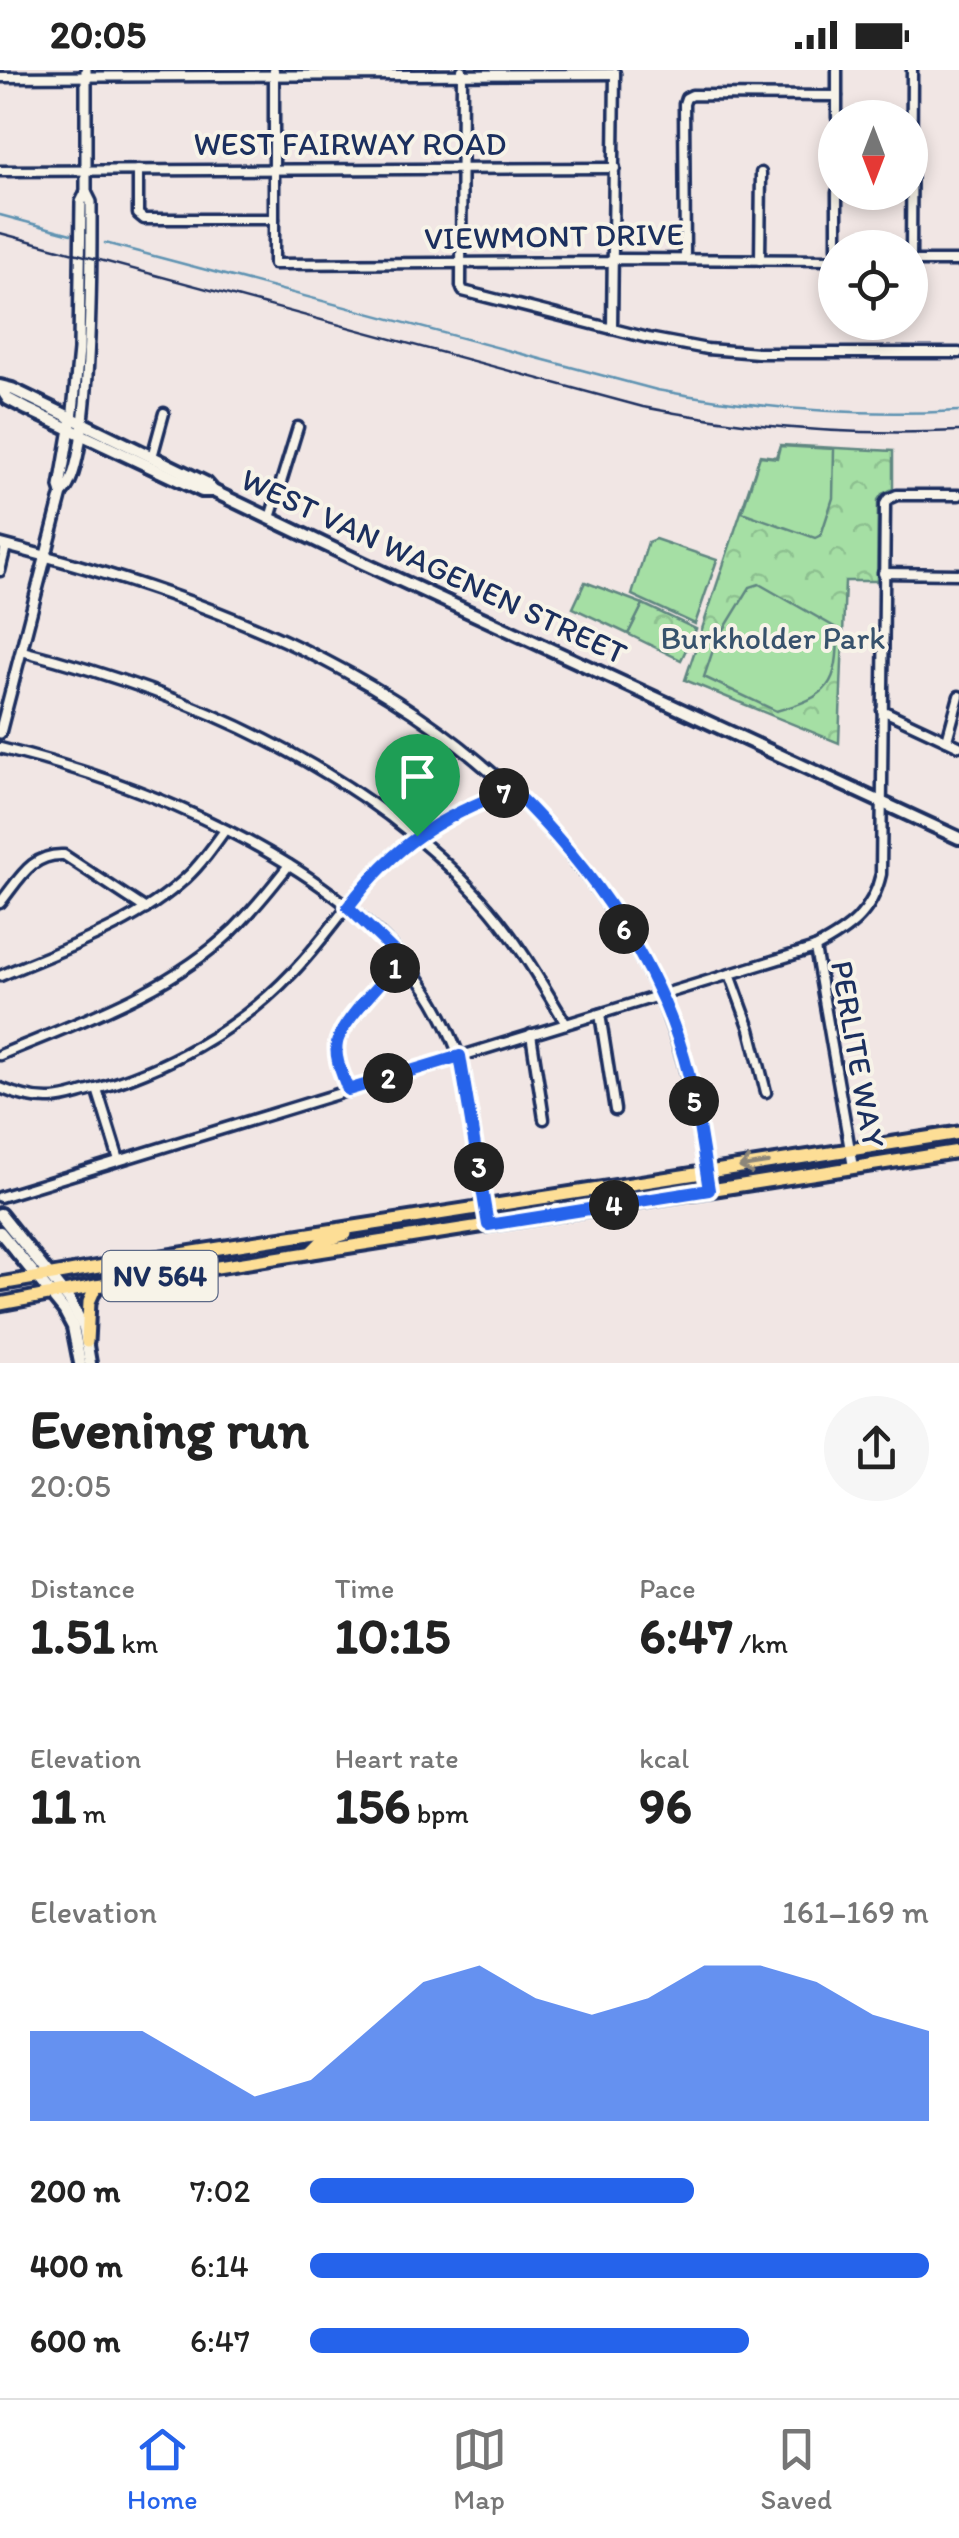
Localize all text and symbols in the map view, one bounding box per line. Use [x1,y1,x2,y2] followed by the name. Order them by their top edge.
[50,12,146,58] text: 20:05
[818,100,928,210] north arrow
[818,100,928,340] map controls
[193,125,507,163] street label: WEST FAIRWAY ROAD
[424,215,684,257] street label: VIEWMONT DRIVE
[818,230,928,340] button: locate
[235,460,633,672] street label: WEST VAN WAGENEN STREET
[660,619,886,657] park label: Burkholder Park
[375,734,460,837] pin
[390,749,445,804] icon: arrive
[479,768,529,818] pin: 7
[497,776,511,810] text: 7
[599,904,649,954] pin: 6
[617,912,631,946] text: 6
[370,943,420,993] pin: 1
[389,951,402,985] text: 1
[823,958,893,1150] street label: PERLITE WAY
[363,1053,413,1103] pin: 2
[381,1061,395,1095] text: 2
[669,1076,719,1126] pin: 5
[687,1084,701,1118] text: 5
[454,1142,504,1192] pin: 3
[471,1150,487,1184] text: 3
[738,1156,770,1174] one-way arrow
[589,1180,639,1230] pin: 4
[606,1188,622,1222] text: 4
[102,1251,218,1301] road number: NV 564
[30,1396,309,1462] text: Evening run
[824,1396,929,1501] button: share
[30,1467,111,1505] text: 20:05
[30,1571,135,1605] text: Distance
[335,1571,394,1605] text: Time
[639,1571,695,1605] text: Pace
[30,1605,115,1666] text: 1.51
[335,1605,450,1666] text: 10:15
[639,1605,733,1666] text: 6:47
[115,1626,158,1660] text: km
[733,1626,788,1660] text: /km
[30,1741,141,1775] text: Elevation
[335,1741,459,1775] text: Heart rate
[639,1741,689,1775] text: kcal
[30,1775,76,1836] text: 11
[335,1775,411,1836] text: 156
[639,1775,692,1836] text: 96
[76,1796,106,1830] text: m
[411,1796,469,1830] text: bpm
[30,1893,157,1931] text: Elevation
[782,1893,929,1931] text: 161–169 m
[30,2172,120,2210] text: 200 m
[190,2172,250,2210] text: 7:02
[30,2247,123,2285] text: 400 m
[190,2247,249,2285] text: 6:14
[30,2322,120,2360] text: 600 m
[190,2322,250,2360] text: 6:47
[127,2422,198,2516] tab: Home
[452,2422,507,2516] tab: Map
[761,2422,832,2516] tab: Saved

